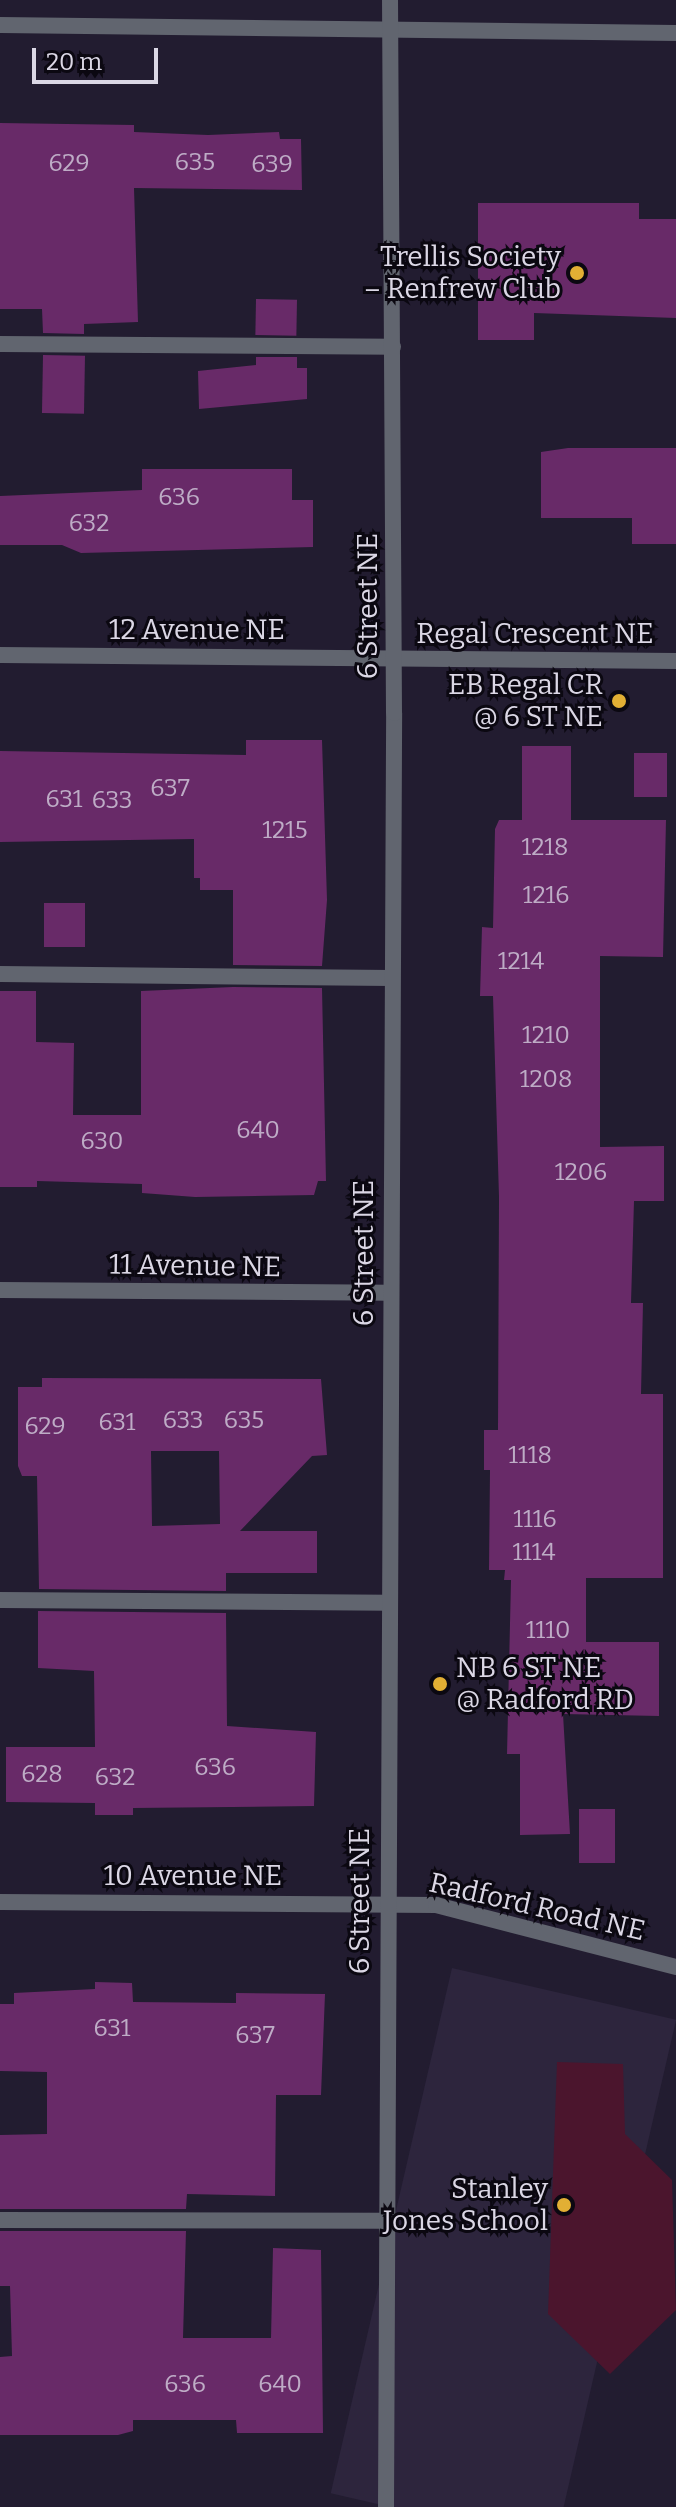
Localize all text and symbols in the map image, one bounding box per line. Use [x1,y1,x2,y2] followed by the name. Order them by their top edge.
[36,32,162,82] scale bar
[46,48,102,76] text: 20 m
[175,149,215,177] house number: 635
[49,150,89,178] house number: 629
[251,151,293,179] house number: 639
[364,240,561,306] place label: Trellis Society – Renfrew Club
[568,264,586,282] marker: Trellis Society – Renfrew Club
[158,484,200,512] house number: 636
[69,510,109,538] house number: 632
[351,533,385,679] street label: 6 Street NE
[109,613,285,647] street label: 12 Avenue NE
[416,617,654,651] street label: Regal Crescent NE
[448,668,603,734] place label: EB Regal CR @ 6 ST NE
[610,692,628,710] marker: EB Regal CR @ 6 ST NE
[150,775,190,803] house number: 637
[45,786,83,814] house number: 631
[92,787,132,815] house number: 633
[262,817,308,845] house number: 1215
[522,834,568,862] house number: 1218
[523,882,569,910] house number: 1216
[498,948,544,976] house number: 1214
[522,1022,570,1050] house number: 1210
[520,1066,572,1094] house number: 1208
[236,1117,280,1145] house number: 640
[81,1128,123,1156] house number: 630
[555,1159,607,1187] house number: 1206
[347,1180,381,1326] street label: 6 Street NE
[109,1248,281,1284] street label: 11 Avenue NE
[163,1407,203,1435] house number: 633
[224,1407,264,1435] house number: 635
[98,1409,136,1437] house number: 631
[25,1413,65,1441] house number: 629
[508,1442,552,1470] house number: 1118
[513,1506,557,1534] house number: 1116
[512,1539,556,1567] house number: 1114
[526,1617,570,1645] house number: 1110
[456,1651,634,1717] place label: NB 6 ST NE @ Radford RD
[431,1675,449,1693] marker: NB 6 ST NE @ Radford RD
[194,1754,236,1782] house number: 636
[21,1761,63,1789] house number: 628
[95,1764,135,1792] house number: 632
[343,1828,377,1974] street label: 6 Street NE
[104,1859,282,1893] street label: 10 Avenue NE
[426,1866,648,1948] street label: Radford Road NE
[93,2015,131,2043] house number: 631
[235,2022,275,2050] house number: 637
[383,2172,548,2238] place label: Stanley Jones School
[555,2196,573,2214] marker: Stanley Jones School
[164,2371,206,2399] house number: 636
[258,2371,302,2399] house number: 640

